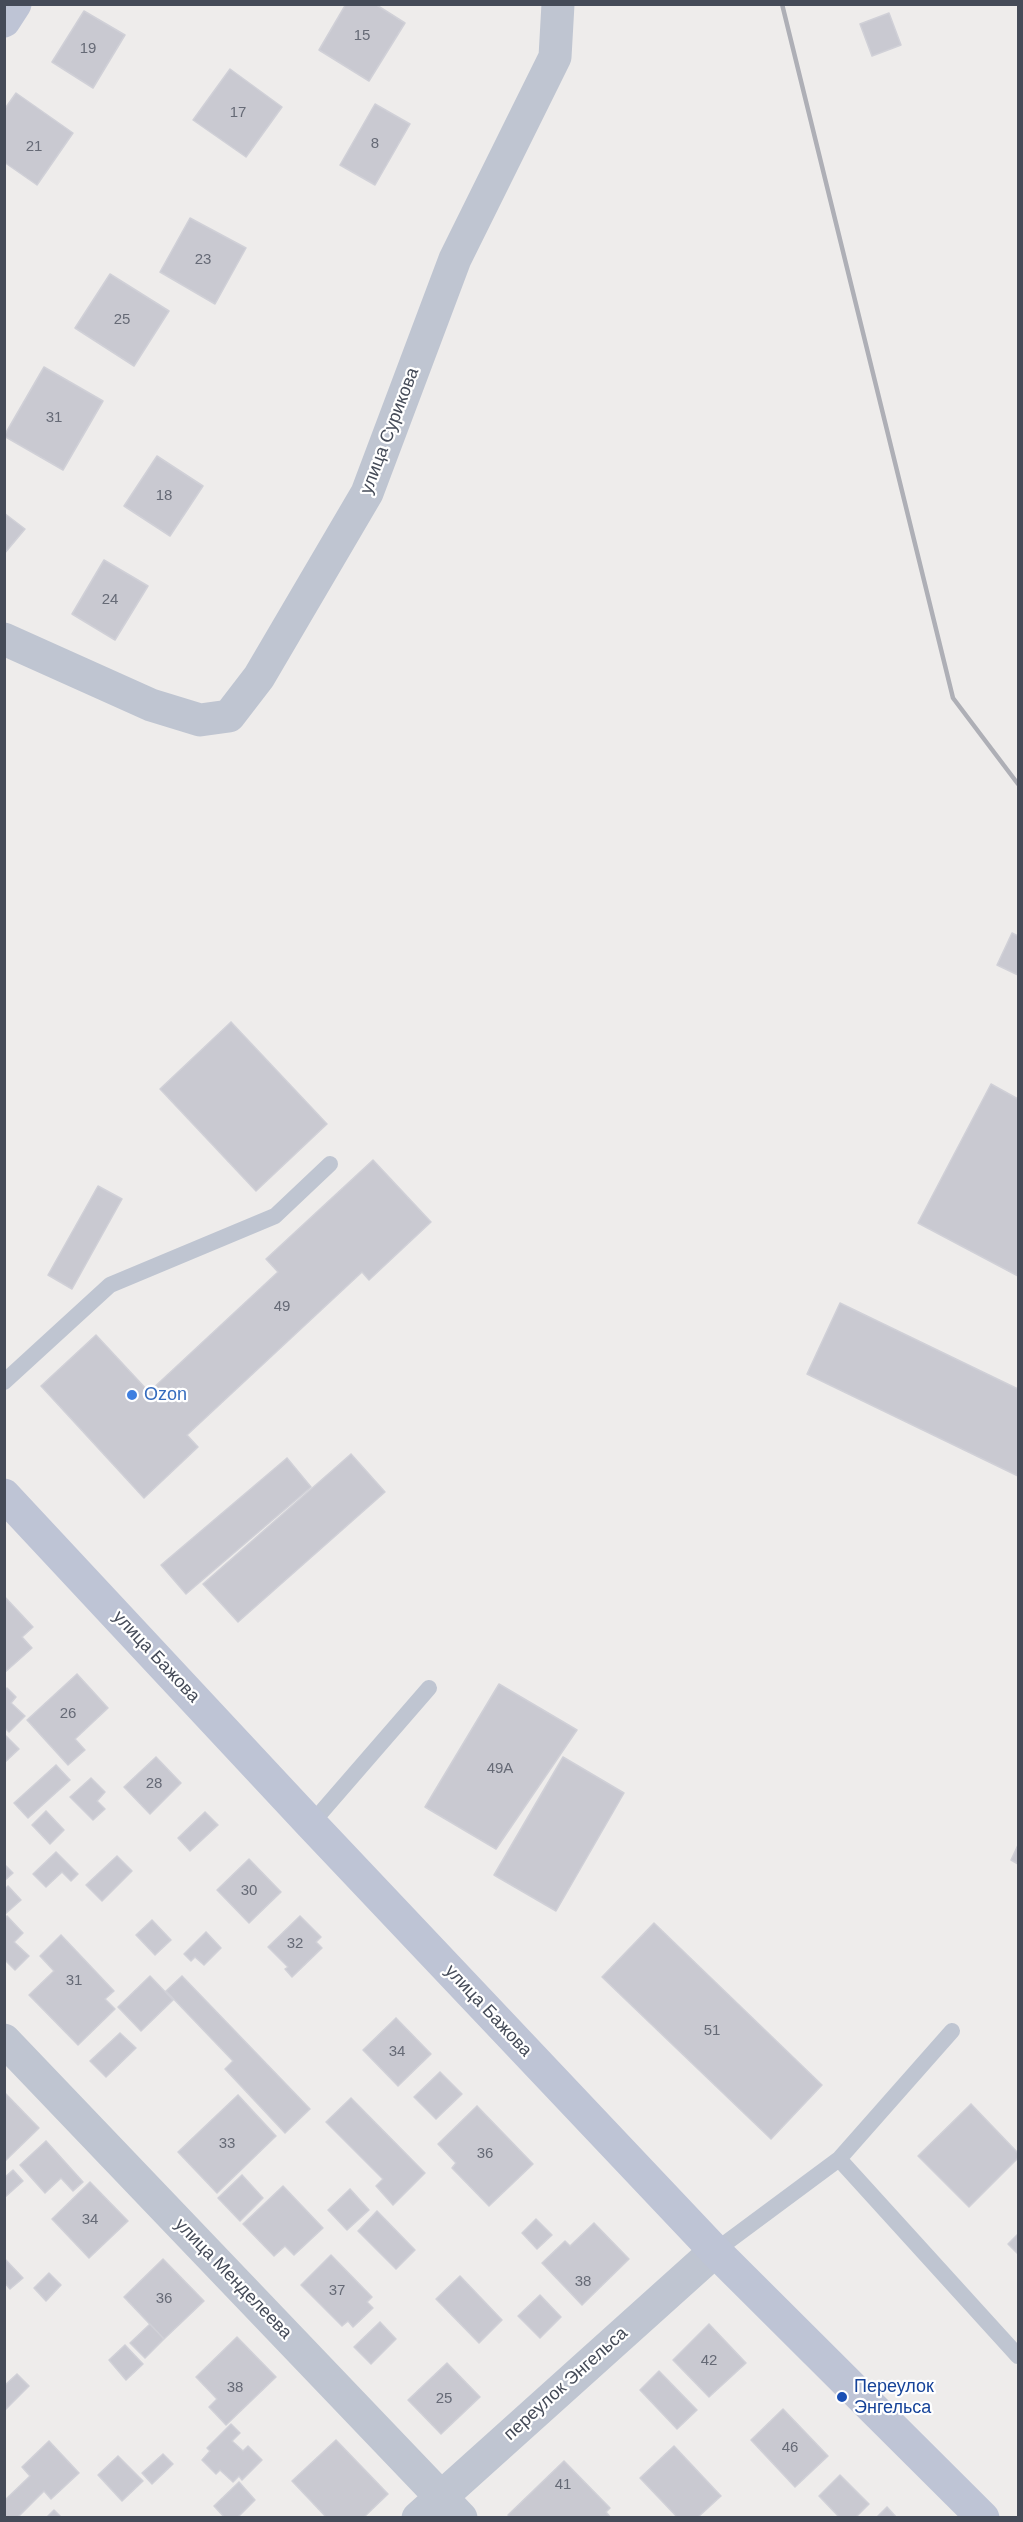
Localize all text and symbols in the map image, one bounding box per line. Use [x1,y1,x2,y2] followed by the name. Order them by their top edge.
[354,27,370,45] house number: 15
[80,40,96,58] house number: 19
[230,104,246,122] house number: 17
[371,135,379,153] house number: 8
[26,138,42,156] house number: 21
[195,251,211,269] house number: 23
[114,311,130,329] house number: 25
[356,365,424,497] street label: улица Сурикова
[46,409,62,427] house number: 31
[156,487,172,505] house number: 18
[102,591,118,609] house number: 24
[274,1298,290,1316] house number: 49
[144,1384,187,1406] place label: Ozon
[125,1388,139,1402] marker: Ozon
[108,1607,204,1707] street label: улица Бажова
[60,1705,76,1723] house number: 26
[487,1760,513,1778] house number: 49А
[146,1775,162,1793] house number: 28
[241,1882,257,1900] house number: 30
[287,1935,303,1953] house number: 32
[440,1961,536,2061] street label: улица Бажова
[66,1972,82,1990] house number: 31
[704,2022,720,2040] house number: 51
[389,2043,405,2061] house number: 34
[219,2135,235,2153] house number: 33
[477,2145,493,2163] house number: 36
[82,2211,98,2229] house number: 34
[170,2214,296,2344] street label: улица Менделеева
[575,2273,591,2291] house number: 38
[329,2282,345,2300] house number: 37
[156,2290,172,2308] house number: 36
[500,2323,632,2445] street label: переулок Энгельса
[701,2352,717,2370] house number: 42
[854,2376,934,2418] place label: Переулок Энгельса
[227,2379,243,2397] house number: 38
[436,2390,452,2408] house number: 25
[835,2390,849,2404] marker: Переулок Энгельса
[782,2439,798,2457] house number: 46
[555,2476,571,2494] house number: 41

